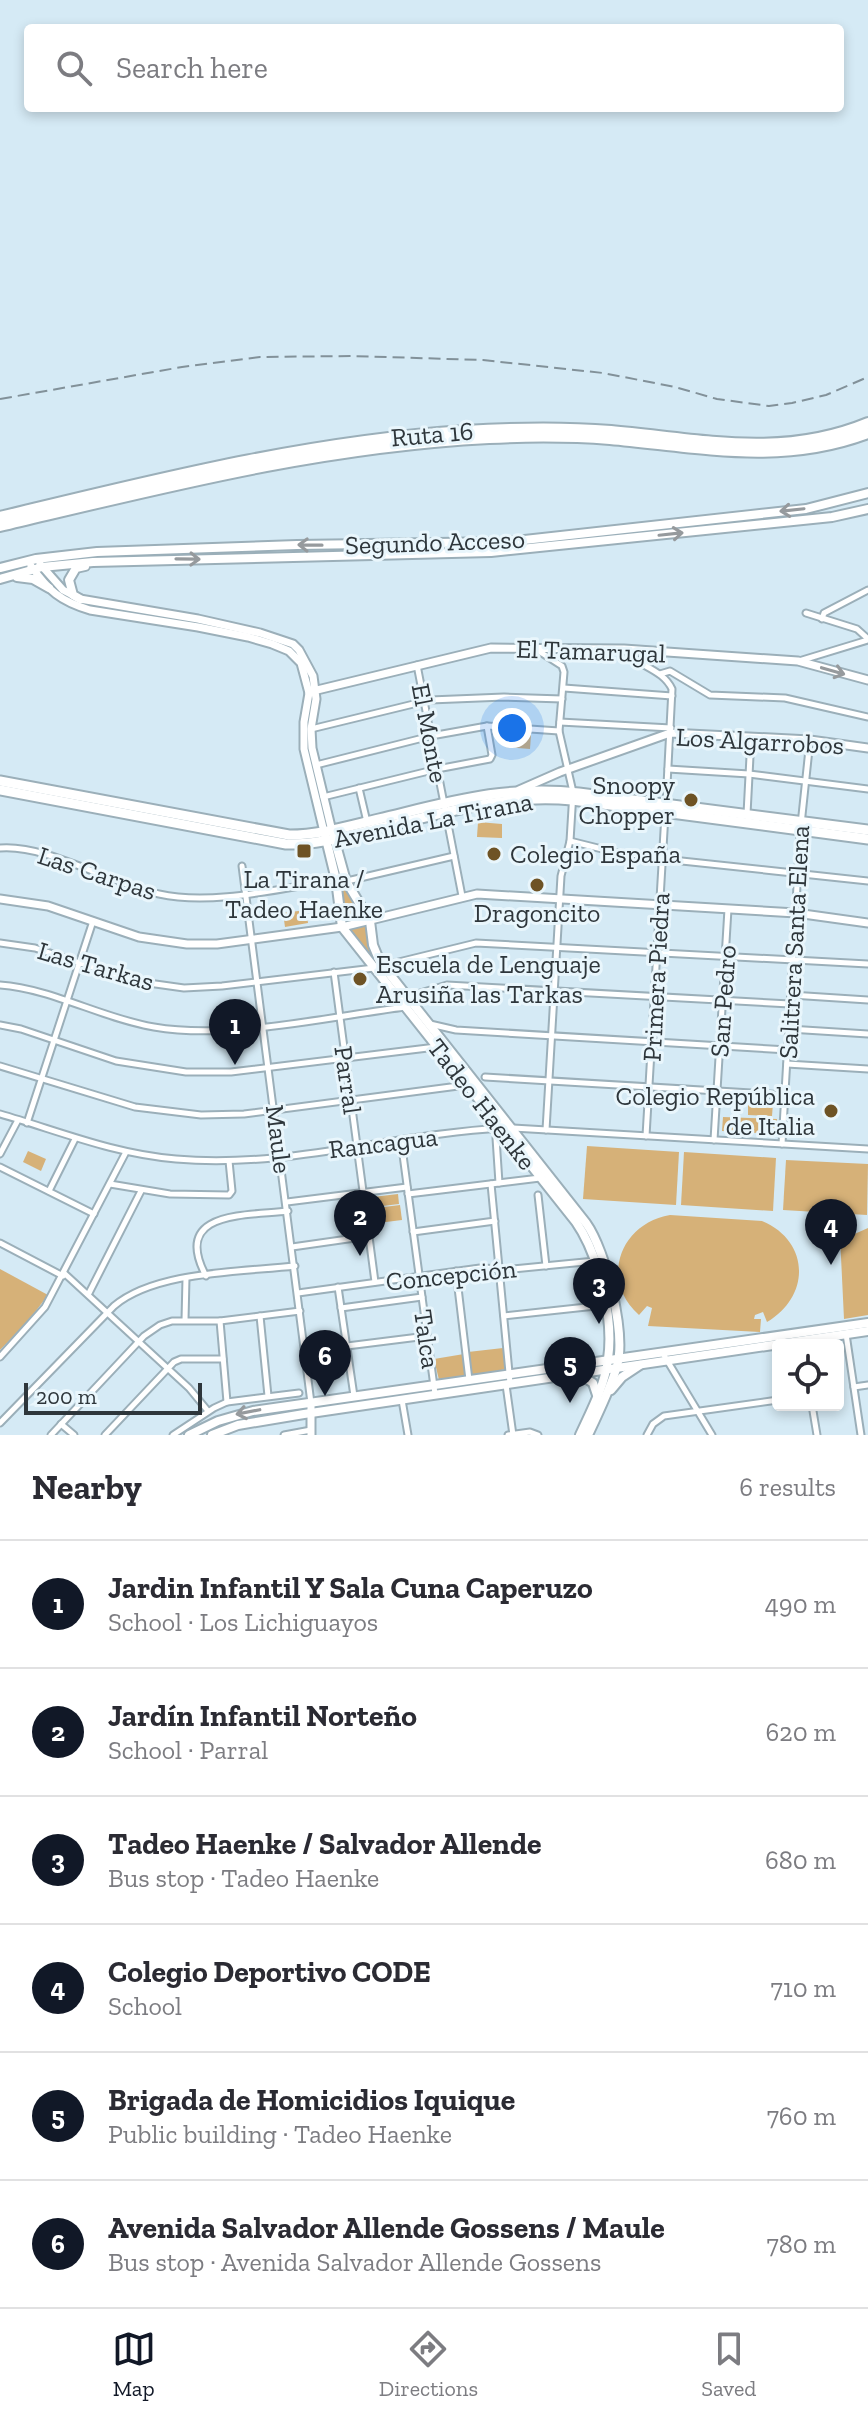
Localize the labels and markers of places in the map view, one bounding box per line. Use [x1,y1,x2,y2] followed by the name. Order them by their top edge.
[579,769,676,831] place label: Snoopy Chopper
[682,791,700,809] marker: Snoopy Chopper
[510,838,681,870] place label: Colegio España
[295,842,313,860] marker: La Tirana / Tadeo Haenke
[485,845,503,863] marker: Colegio España
[225,863,383,925] place label: La Tirana / Tadeo Haenke
[528,876,546,894] marker: Dragoncito
[474,897,600,929] place label: Dragoncito
[376,948,601,1010] place label: Escuela de Lenguaje Arusiña las Tarkas
[351,970,369,988] marker: Escuela de Lenguaje Arusiña las Tarkas
[209,999,261,1065] pin: 1
[615,1080,815,1142] place label: Colegio República de Italia
[822,1102,840,1120] marker: Colegio República de Italia
[334,1190,386,1256] pin: 2
[805,1199,857,1265] pin: 4
[573,1258,625,1324] pin: 3
[299,1330,351,1396] pin: 6
[544,1337,596,1403] pin: 5

